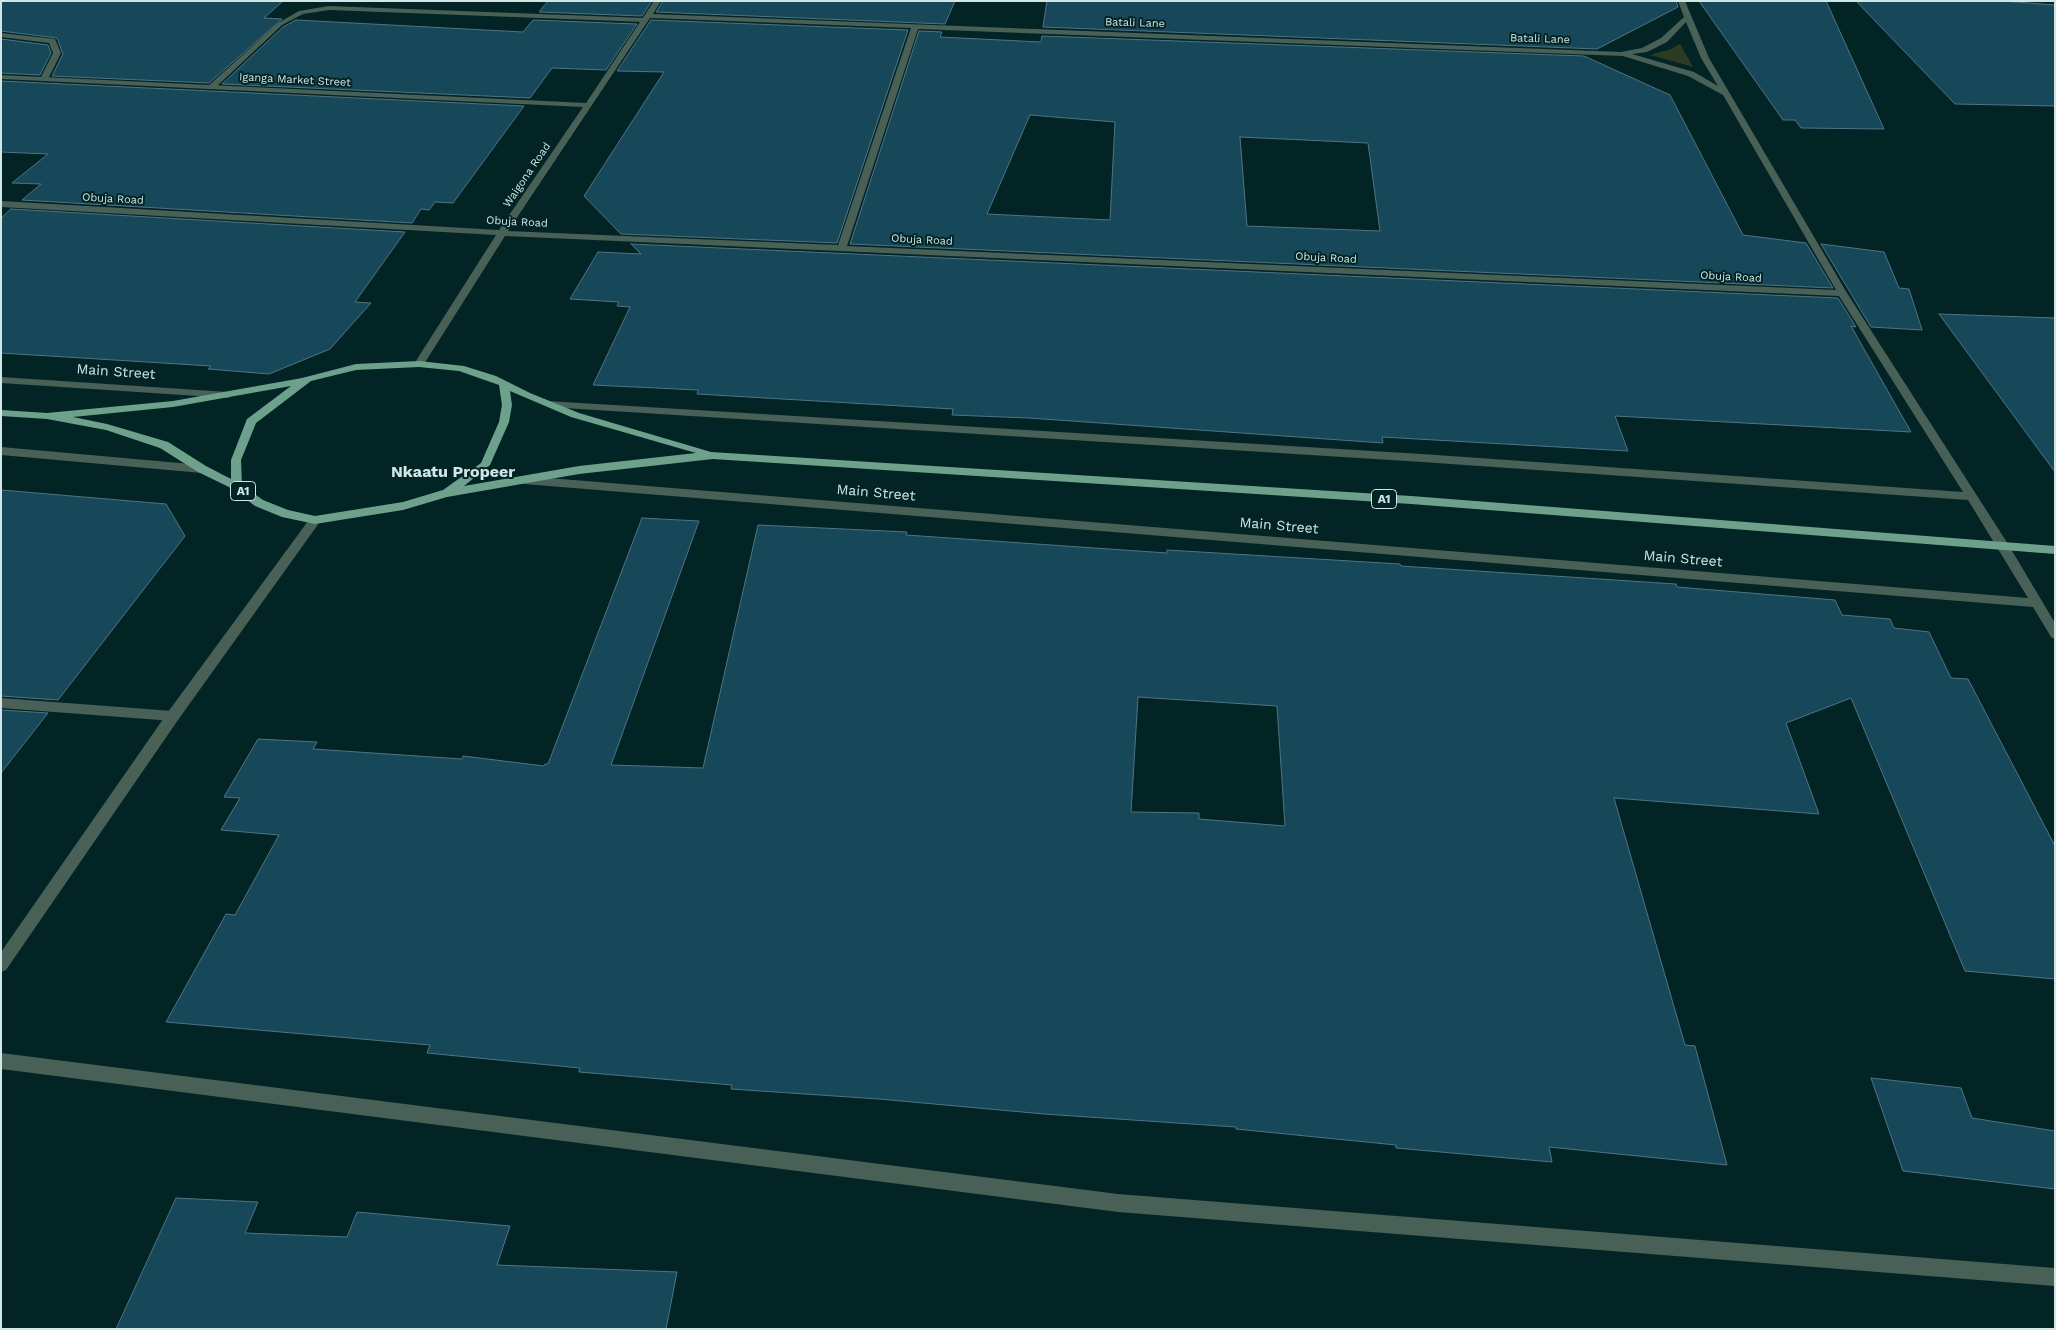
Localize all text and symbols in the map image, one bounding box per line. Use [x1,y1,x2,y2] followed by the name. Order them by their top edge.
[1105,15,1165,31] street label: Batali Lane
[1510,31,1570,47] street label: Batali Lane
[239,70,351,90] street label: Iganga Market Street
[500,140,554,210] street label: Waigona Road
[82,191,144,207] street label: Obuja Road
[486,214,548,230] street label: Obuja Road
[891,232,953,248] street label: Obuja Road
[1295,250,1357,266] street label: Obuja Road
[1700,269,1762,285] street label: Obuja Road
[76,361,156,383] street label: Main Street
[391,462,515,482] district label: Nkaatu Propeer
[836,481,916,505] street label: Main Street
[230,482,256,501] road number: A1
[1372,489,1396,508] road number: A1
[1239,514,1319,538] street label: Main Street
[1643,547,1723,571] street label: Main Street

